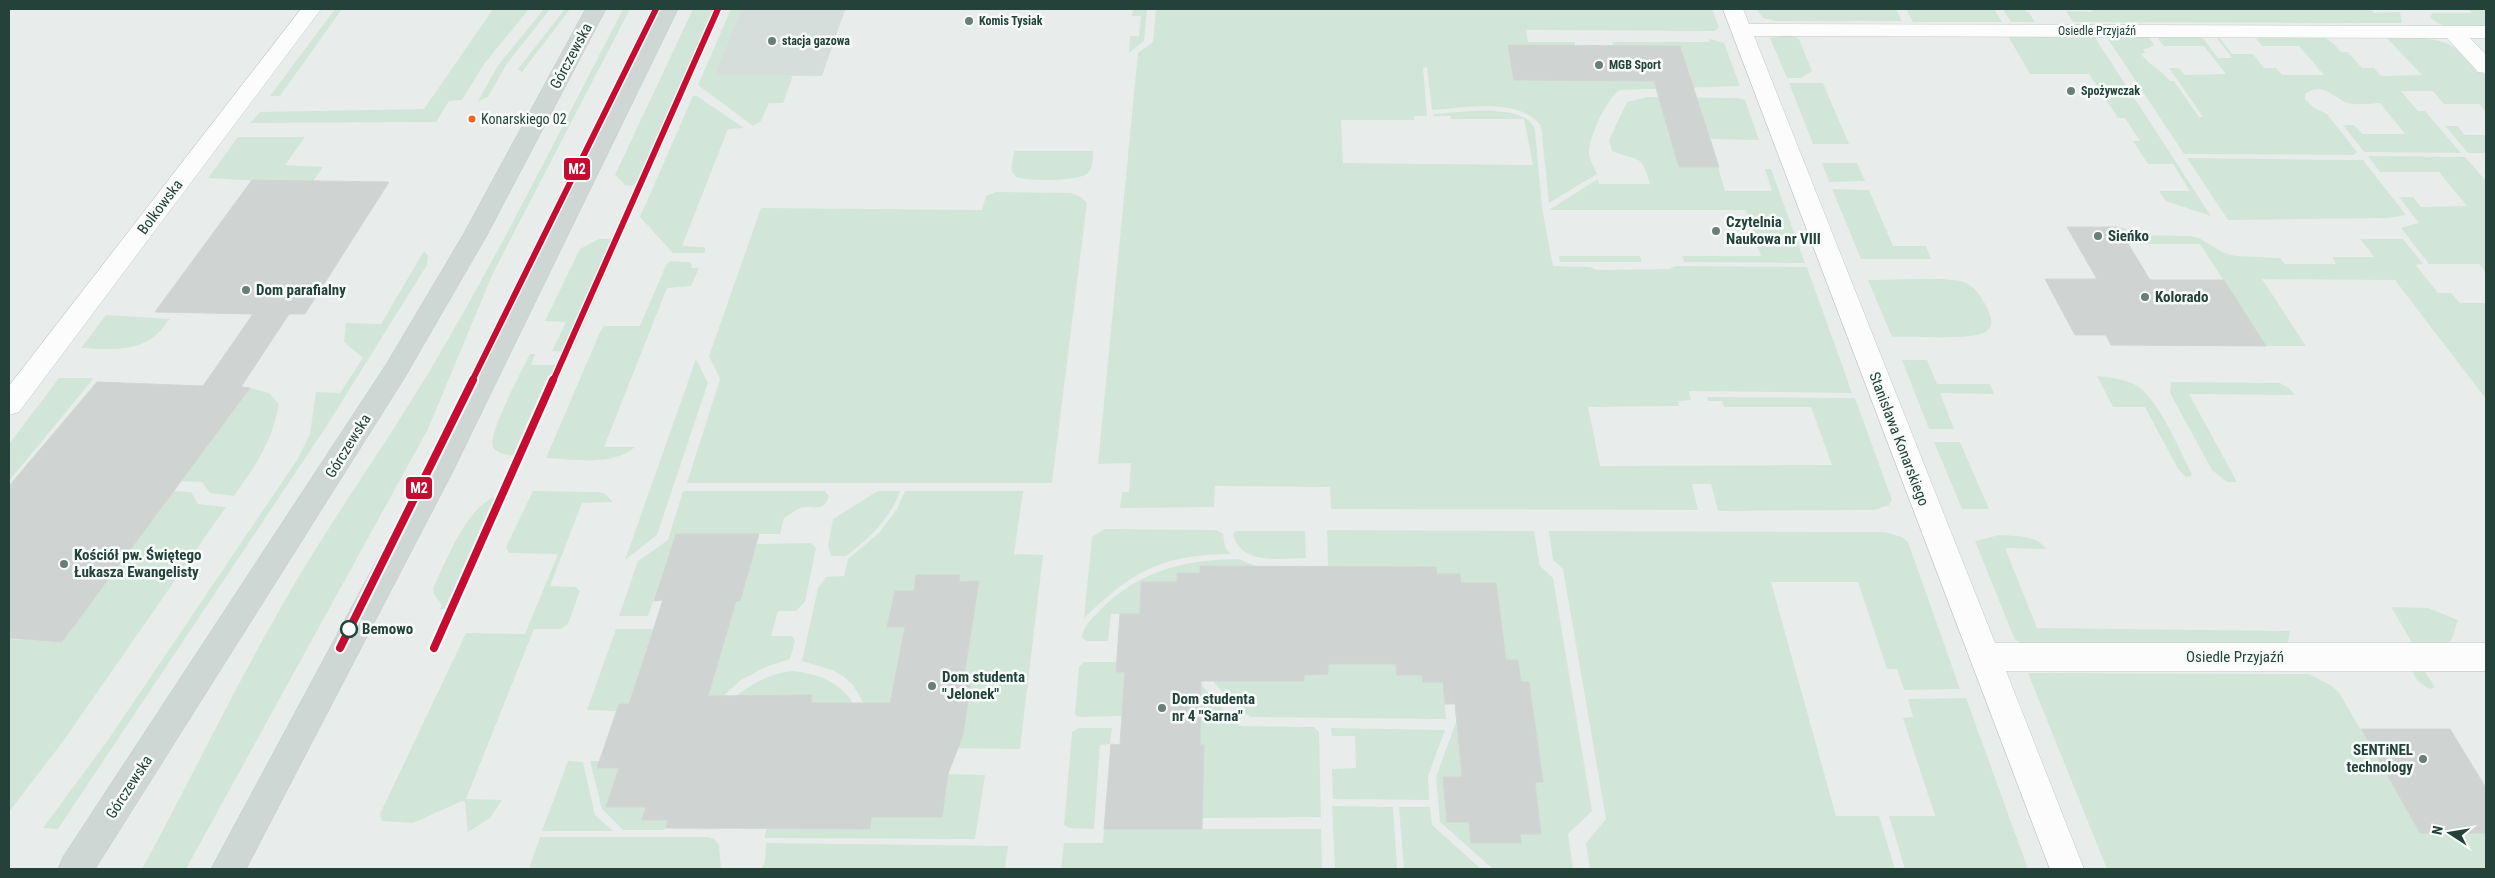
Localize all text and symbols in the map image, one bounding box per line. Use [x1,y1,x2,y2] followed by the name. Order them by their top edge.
[979,14,1043,28] place label: Komis Tysiak
[963,15,975,27] marker: Komis Tysiak
[546,20,596,92] street label: Górczewska
[2058,24,2136,38] street label: Osiedle Przyjaźń
[782,34,850,48] place label: stacja gazowa
[766,35,778,47] marker: stacja gazowa
[1609,58,1661,72] place label: MGB Sport
[1593,59,1605,71] marker: MGB Sport
[2081,84,2140,98] place label: Spożywczak
[2065,85,2077,97] marker: Spożywczak
[481,111,567,127] place label: Konarskiego 02
[467,114,477,124] marker: Konarskiego 02
[563,157,591,181] line badge: M2
[568,161,586,177] text: M2
[134,176,186,238] street label: Bolkowska
[1726,213,1821,248] place label: Czytelnia Naukowa nr VIII
[1710,225,1722,237] marker: Czytelnia Naukowa nr VIII
[2108,227,2149,245] place label: Sieńko
[2092,230,2104,242] marker: Sieńko
[256,281,346,299] place label: Dom parafialny
[240,284,252,296] marker: Dom parafialny
[2155,288,2209,306] place label: Kolorado
[2139,291,2151,303] marker: Kolorado
[1865,370,1933,508] street label: Stanisława Konarskiego
[321,411,375,481] street label: Górczewska
[405,476,433,500] line badge: M2
[410,480,428,496] text: M2
[74,546,201,581] place label: Kościół pw. Świętego Łukasza Ewangelisty
[58,558,70,570] marker: Kościół pw. Świętego Łukasza Ewangelisty
[340,620,358,638] marker: Bemowo
[362,620,413,638] place label: Bemowo
[2186,648,2284,666] street label: Osiedle Przyjaźń
[942,668,1025,703] place label: Dom studenta "Jelonek"
[926,680,938,692] marker: Dom studenta "Jelonek"
[1172,690,1255,725] place label: Dom studenta nr 4 "Sarna"
[1156,702,1168,714] marker: Dom studenta nr 4 "Sarna"
[2347,741,2413,776] place label: SENTiNEL technology
[102,752,156,822] street label: Górczewska
[2417,753,2429,765] marker: SENTiNEL technology
[2425,808,2475,858] north arrow
[2429,824,2446,836] text: N

